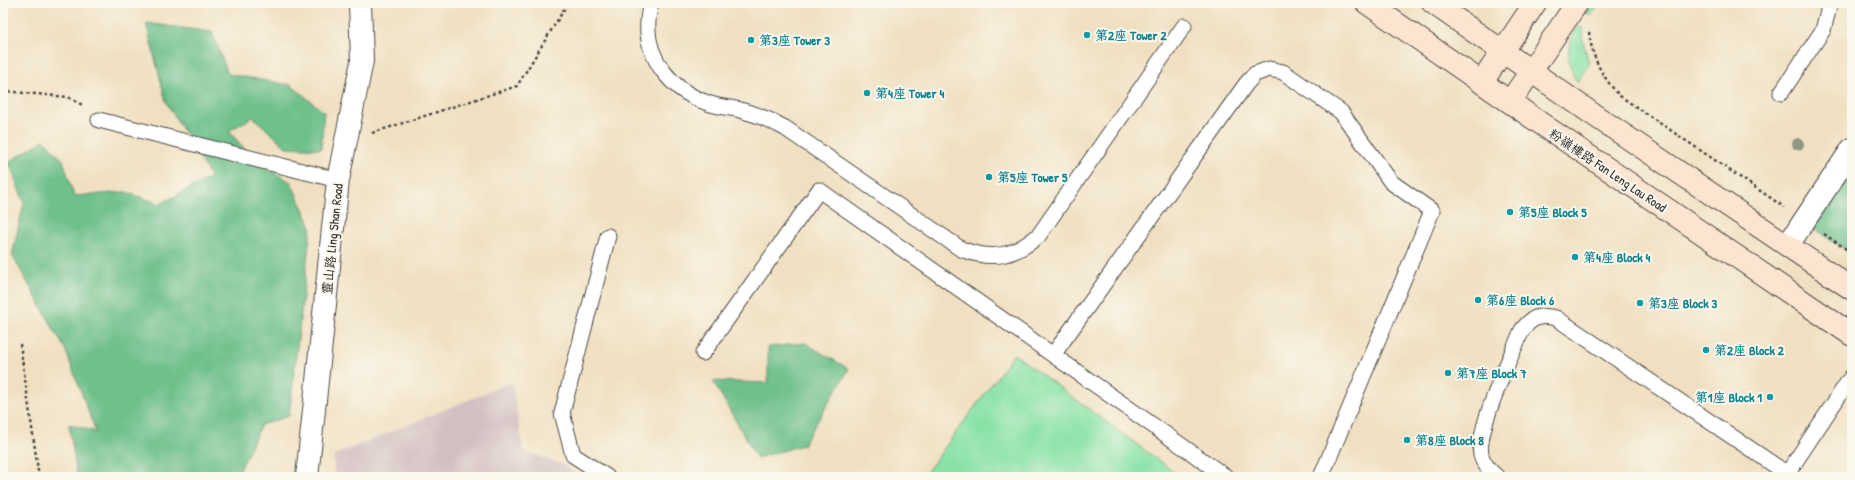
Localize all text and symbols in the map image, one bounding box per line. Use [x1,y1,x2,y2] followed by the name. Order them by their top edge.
[1095,26,1168,44] place label: 第2座 Tower 2
[1082,30,1092,40] marker: 第2座 Tower 2
[759,31,830,49] place label: 第3座 Tower 3
[746,35,756,45] marker: 第3座 Tower 3
[875,84,944,102] place label: 第4座 Tower 4
[862,88,872,98] marker: 第4座 Tower 4
[1546,124,1670,216] street label: 粉嶺樓路 Fan Leng Lau Road
[997,168,1068,186] place label: 第5座 Tower 5
[984,172,994,182] marker: 第5座 Tower 5
[317,183,347,295] street label: 靈山路 Ling Shan Road
[1518,203,1587,221] place label: 第5座 Block 5
[1505,207,1515,217] marker: 第5座 Block 5
[1583,248,1651,266] place label: 第4座 Block 4
[1570,252,1580,262] marker: 第4座 Block 4
[1486,291,1555,309] place label: 第6座 Block 6
[1648,294,1718,312] place label: 第3座 Block 3
[1473,295,1483,305] marker: 第6座 Block 6
[1635,298,1645,308] marker: 第3座 Block 3
[1714,341,1785,359] place label: 第2座 Block 2
[1701,345,1711,355] marker: 第2座 Block 2
[1456,364,1527,382] place label: 第7座 Block 7
[1443,368,1453,378] marker: 第7座 Block 7
[1695,388,1762,406] place label: 第1座 Block 1
[1765,392,1775,402] marker: 第1座 Block 1
[1415,431,1484,449] place label: 第8座 Block 8
[1402,435,1412,445] marker: 第8座 Block 8

